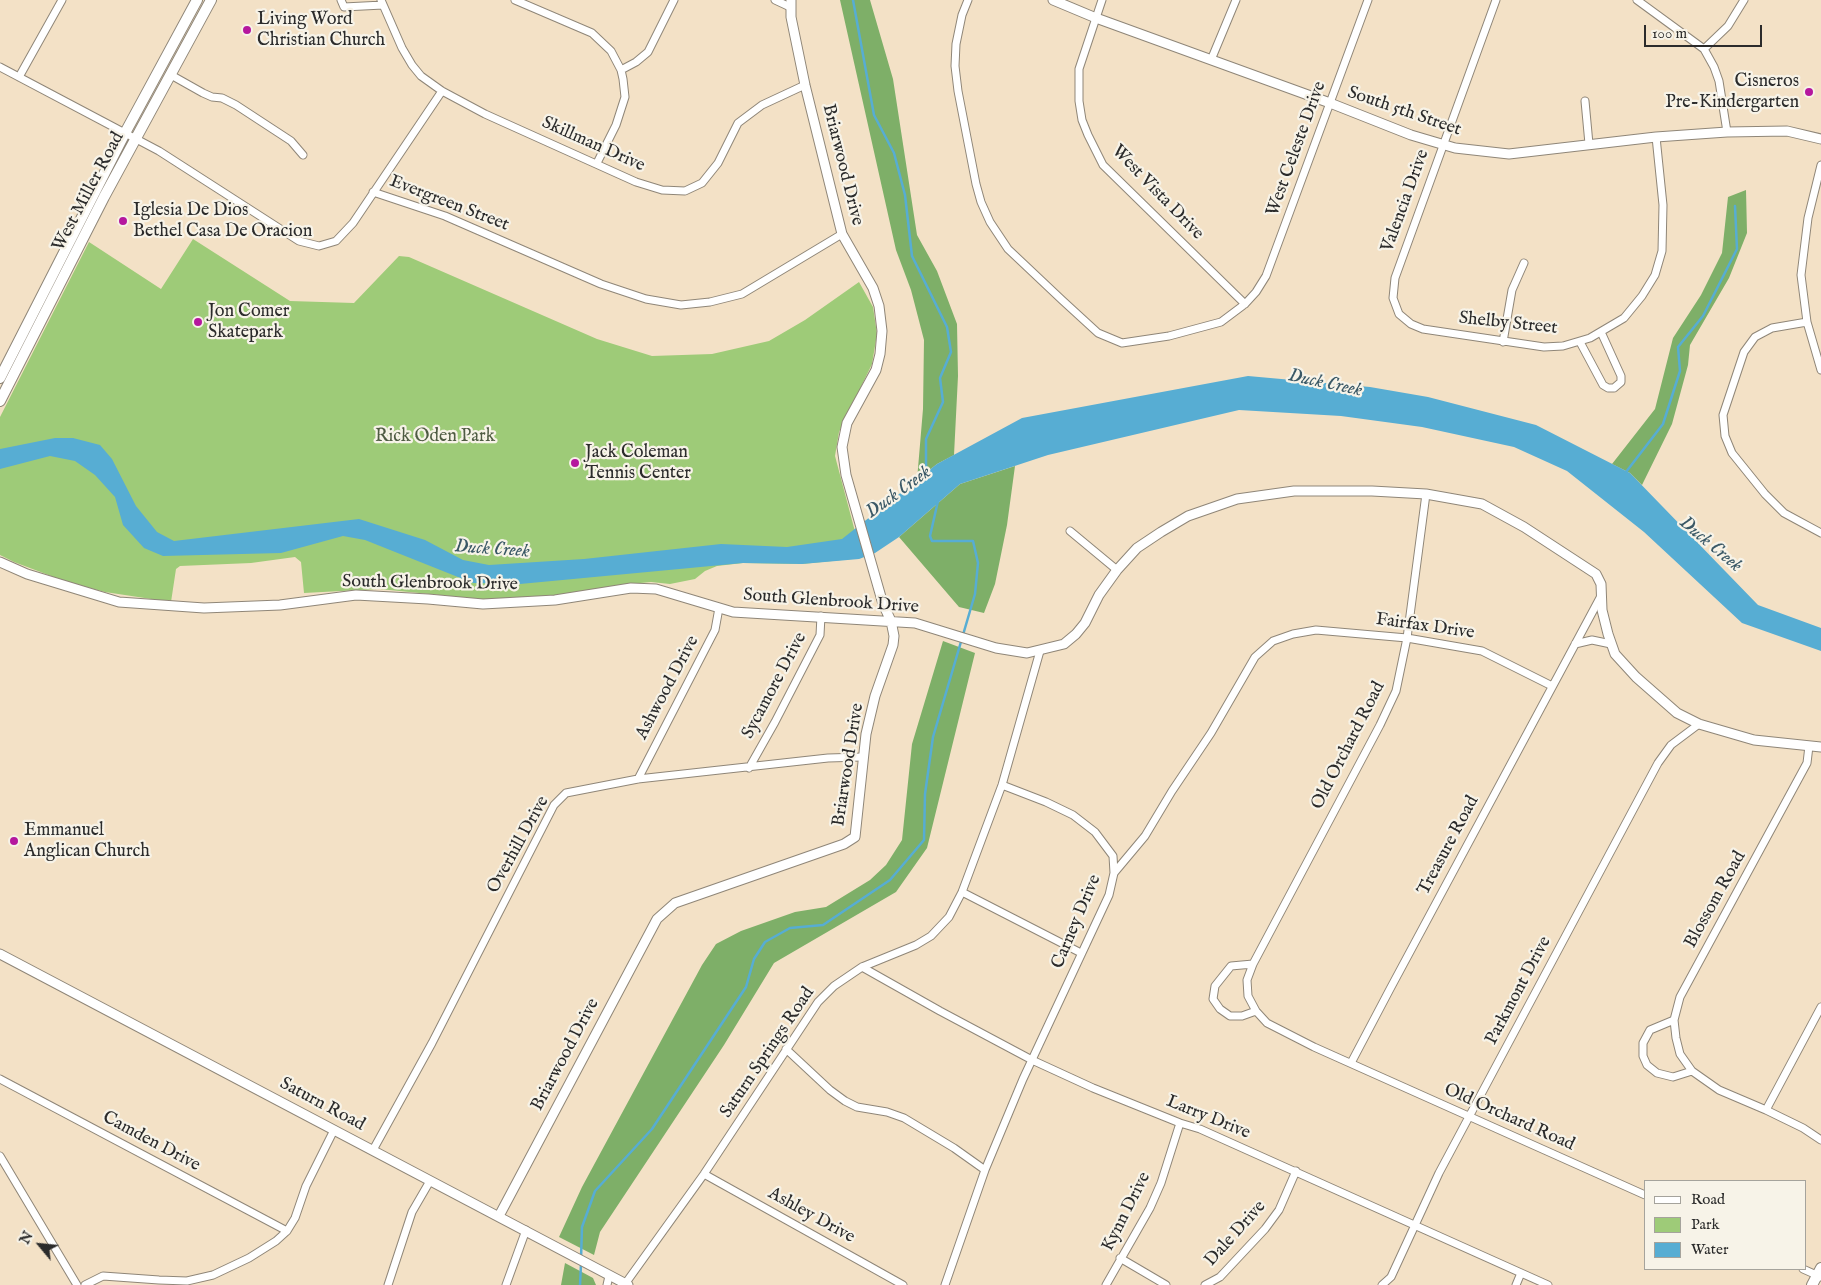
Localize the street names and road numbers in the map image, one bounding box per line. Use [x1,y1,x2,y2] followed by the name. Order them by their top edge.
[1263,79,1331,219] street label: West Celeste Drive
[1344,82,1464,142] street label: South 5th Street
[816,102,868,228] street label: Briarwood Drive
[538,113,648,177] street label: Skillman Drive
[48,129,130,255] street label: West Miller Road
[1106,141,1208,245] street label: West Vista Drive
[1378,147,1434,255] street label: Valencia Drive
[386,171,512,237] street label: Evergreen Street
[1458,308,1558,340] street label: Shelby Street
[342,572,518,596] street label: South Glenbrook Drive
[743,585,919,619] street label: South Glenbrook Drive
[1374,609,1476,645] street label: Fairfax Drive
[738,629,812,743] street label: Sycamore Drive
[632,632,704,744] street label: Ashwood Drive
[1307,678,1391,814] street label: Old Orchard Road
[829,702,869,828] street label: Briarwood Drive
[483,793,555,897] street label: Overhill Drive
[1414,793,1484,899] street label: Treasure Road
[1681,848,1751,952] street label: Blossom Road
[1048,872,1106,972] street label: Carney Drive
[1481,933,1557,1049] street label: Parkmont Drive
[716,983,820,1123] street label: Saturn Springs Road
[527,995,605,1115] street label: Briarwood Drive
[276,1074,368,1136] street label: Saturn Road
[1440,1080,1578,1156] street label: Old Orchard Road
[1163,1091,1253,1145] street label: Larry Drive
[98,1107,204,1177] street label: Camden Drive
[1098,1169,1156,1255] street label: Kynn Drive
[764,1183,858,1249] street label: Ashley Drive
[1201,1197,1271,1271] street label: Dale Drive

